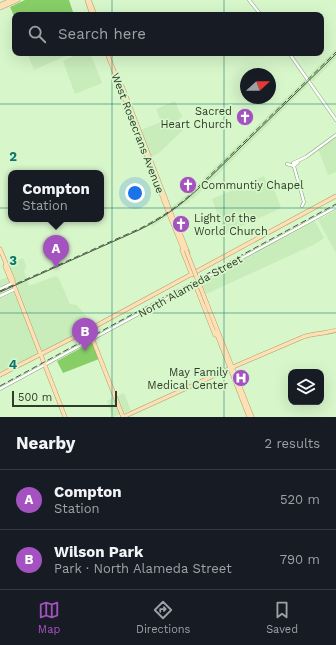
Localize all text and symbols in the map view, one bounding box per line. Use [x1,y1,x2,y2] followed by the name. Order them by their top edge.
[12,12,324,56] search box
[26,23,48,45] icon: search
[58,25,146,43] text: Search here
[240,68,276,104] north arrow
[109,71,167,195] street label: West Rosecrans Avenue
[161,105,232,131] place label: Sacred Heart Church
[235,107,255,127] church icon: Sacred Heart Church
[9,149,17,164] text: 2
[8,170,104,222] popup
[178,175,198,195] church icon: Communtiy Chapel
[201,179,304,192] place label: Communtiy Chapel
[22,180,90,198] text: Compton
[125,183,145,203] your location
[22,198,68,213] text: Station
[194,212,268,238] place label: Light of the World Church
[171,214,191,234] church icon: Light of the World Church
[43,235,69,268] pin: A
[136,252,245,320] street label: North Alameda Street
[9,253,17,268] text: 3
[72,318,98,351] pin: B
[9,357,18,372] text: 4
[147,366,229,392] place label: May Family Medical Center
[231,368,251,388] hospital icon: May Family Medical Center
[288,369,324,405] map controls
[288,369,324,405] button: layers
[12,389,117,408] scale bar
[18,391,52,404] text: 500 m
[16,433,75,453] text: Nearby
[265,436,320,451] text: 2 results
[54,483,122,501] text: Compton
[25,492,33,507] text: A
[280,492,320,507] text: 520 m
[54,501,100,516] text: Station
[54,543,143,561] text: Wilson Park
[25,552,33,567] text: B
[280,552,320,567] text: 790 m
[54,561,232,576] text: Park · North Alameda Street
[38,599,60,636] tab: Map
[136,599,190,636] tab: Directions
[266,599,298,636] tab: Saved

